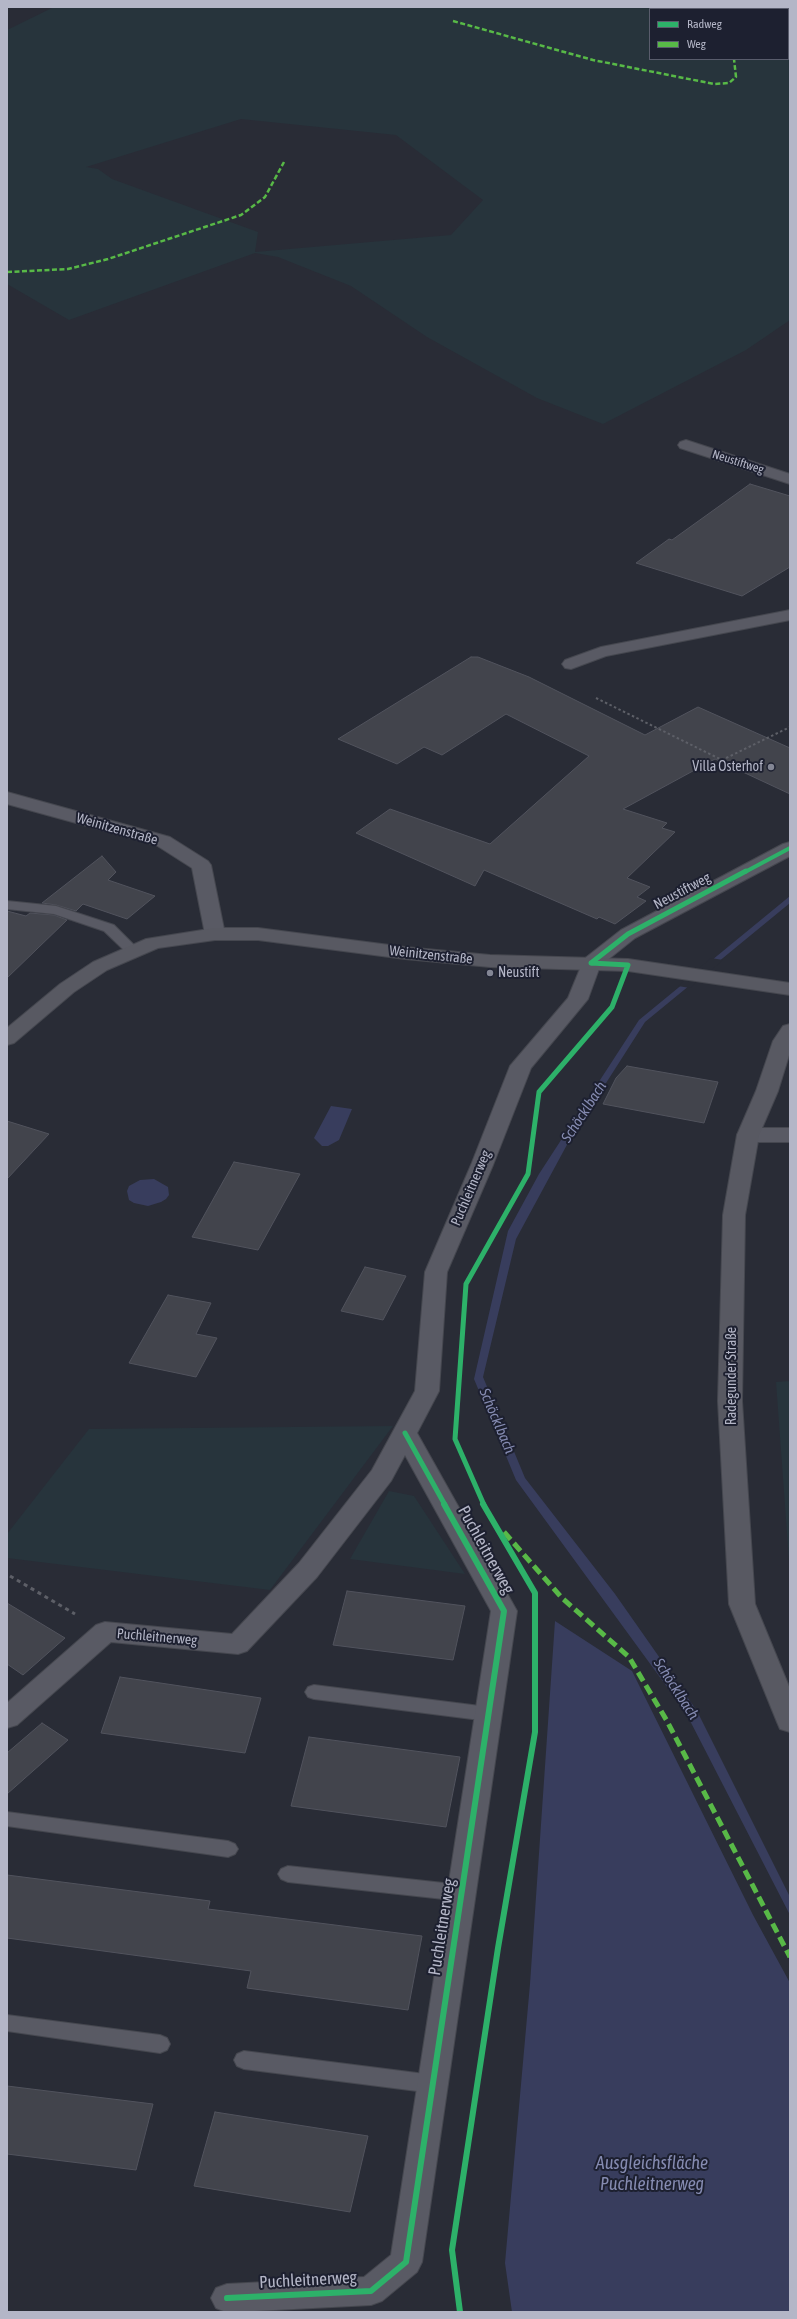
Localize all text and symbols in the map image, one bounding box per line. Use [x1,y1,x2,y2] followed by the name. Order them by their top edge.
[649,8,789,60] legend
[687,17,722,31] text: Radweg
[687,37,706,51] text: Weg
[710,447,766,477] street label: Neustiftweg
[692,759,763,775] place label: Villa Osterhof
[766,762,776,772] marker: Villa Osterhof
[74,809,160,849] street label: Weinitzenstraße
[651,869,713,913] street label: Neustiftweg
[389,942,473,968] street label: Weinitzenstraße
[498,965,539,981] place label: Neustift
[485,968,495,978] marker: Neustift
[558,1078,610,1146] water label: Schöcklbach
[448,1148,494,1228] street label: Puchleitnerweg
[724,1327,740,1425] street label: Radegunder Straße
[475,1386,519,1456] water label: Schöcklbach
[453,1502,519,1598] street label: Puchleitnerweg
[116,1625,198,1649] street label: Puchleitnerweg
[650,1655,702,1723] water label: Schöcklbach
[424,1877,460,1977] street label: Puchleitnerweg
[596,2152,708,2194] water label: Ausgleichsfläche Puchleitnerweg
[259,2267,357,2293] street label: Puchleitnerweg

